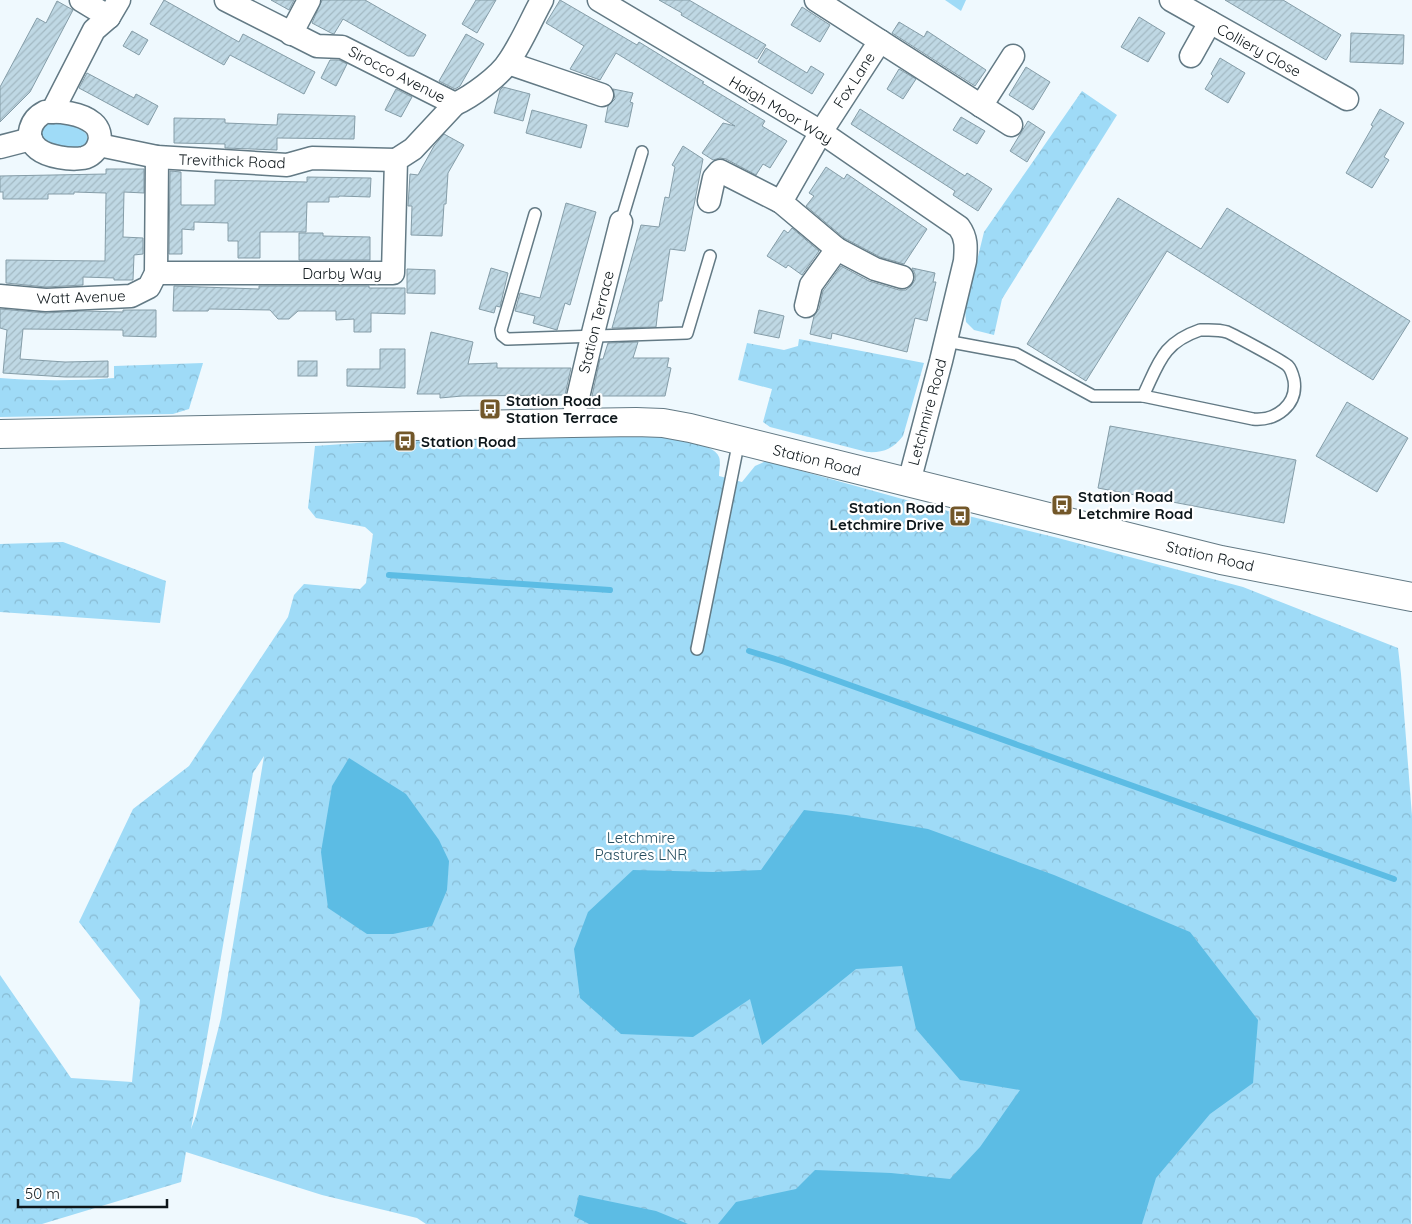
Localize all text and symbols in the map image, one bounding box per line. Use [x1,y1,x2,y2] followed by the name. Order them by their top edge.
[1214,19,1304,81] street label: Colliery Close
[345,41,449,107] street label: Sirocco Avenue
[829,49,879,111] street label: Fox Lane
[726,72,836,148] street label: Haigh Moor Way
[178,150,286,172] street label: Trevithick Road
[302,264,382,283] street label: Darby Way
[574,269,618,375] street label: Station Terrace
[36,286,126,308] street label: Watt Avenue
[904,356,950,468] street label: Letchmire Road
[506,391,618,427] place label: Station Road Station Terrace
[478,397,502,421] bus stop icon: Station Road Station Terrace
[393,429,417,453] bus stop icon: Station Road
[421,432,516,451] place label: Station Road
[771,440,863,480] street label: Station Road
[1078,487,1193,523] place label: Station Road Letchmire Road
[1050,493,1074,517] bus stop icon: Station Road Letchmire Road
[829,498,944,534] place label: Station Road Letchmire Drive
[948,504,972,528] bus stop icon: Station Road Letchmire Drive
[1164,537,1256,575] street label: Station Road
[595,828,687,864] park label: Letchmire Pastures LNR
[18,1176,166,1208] scale bar
[25,1184,60,1203] text: 50 m

